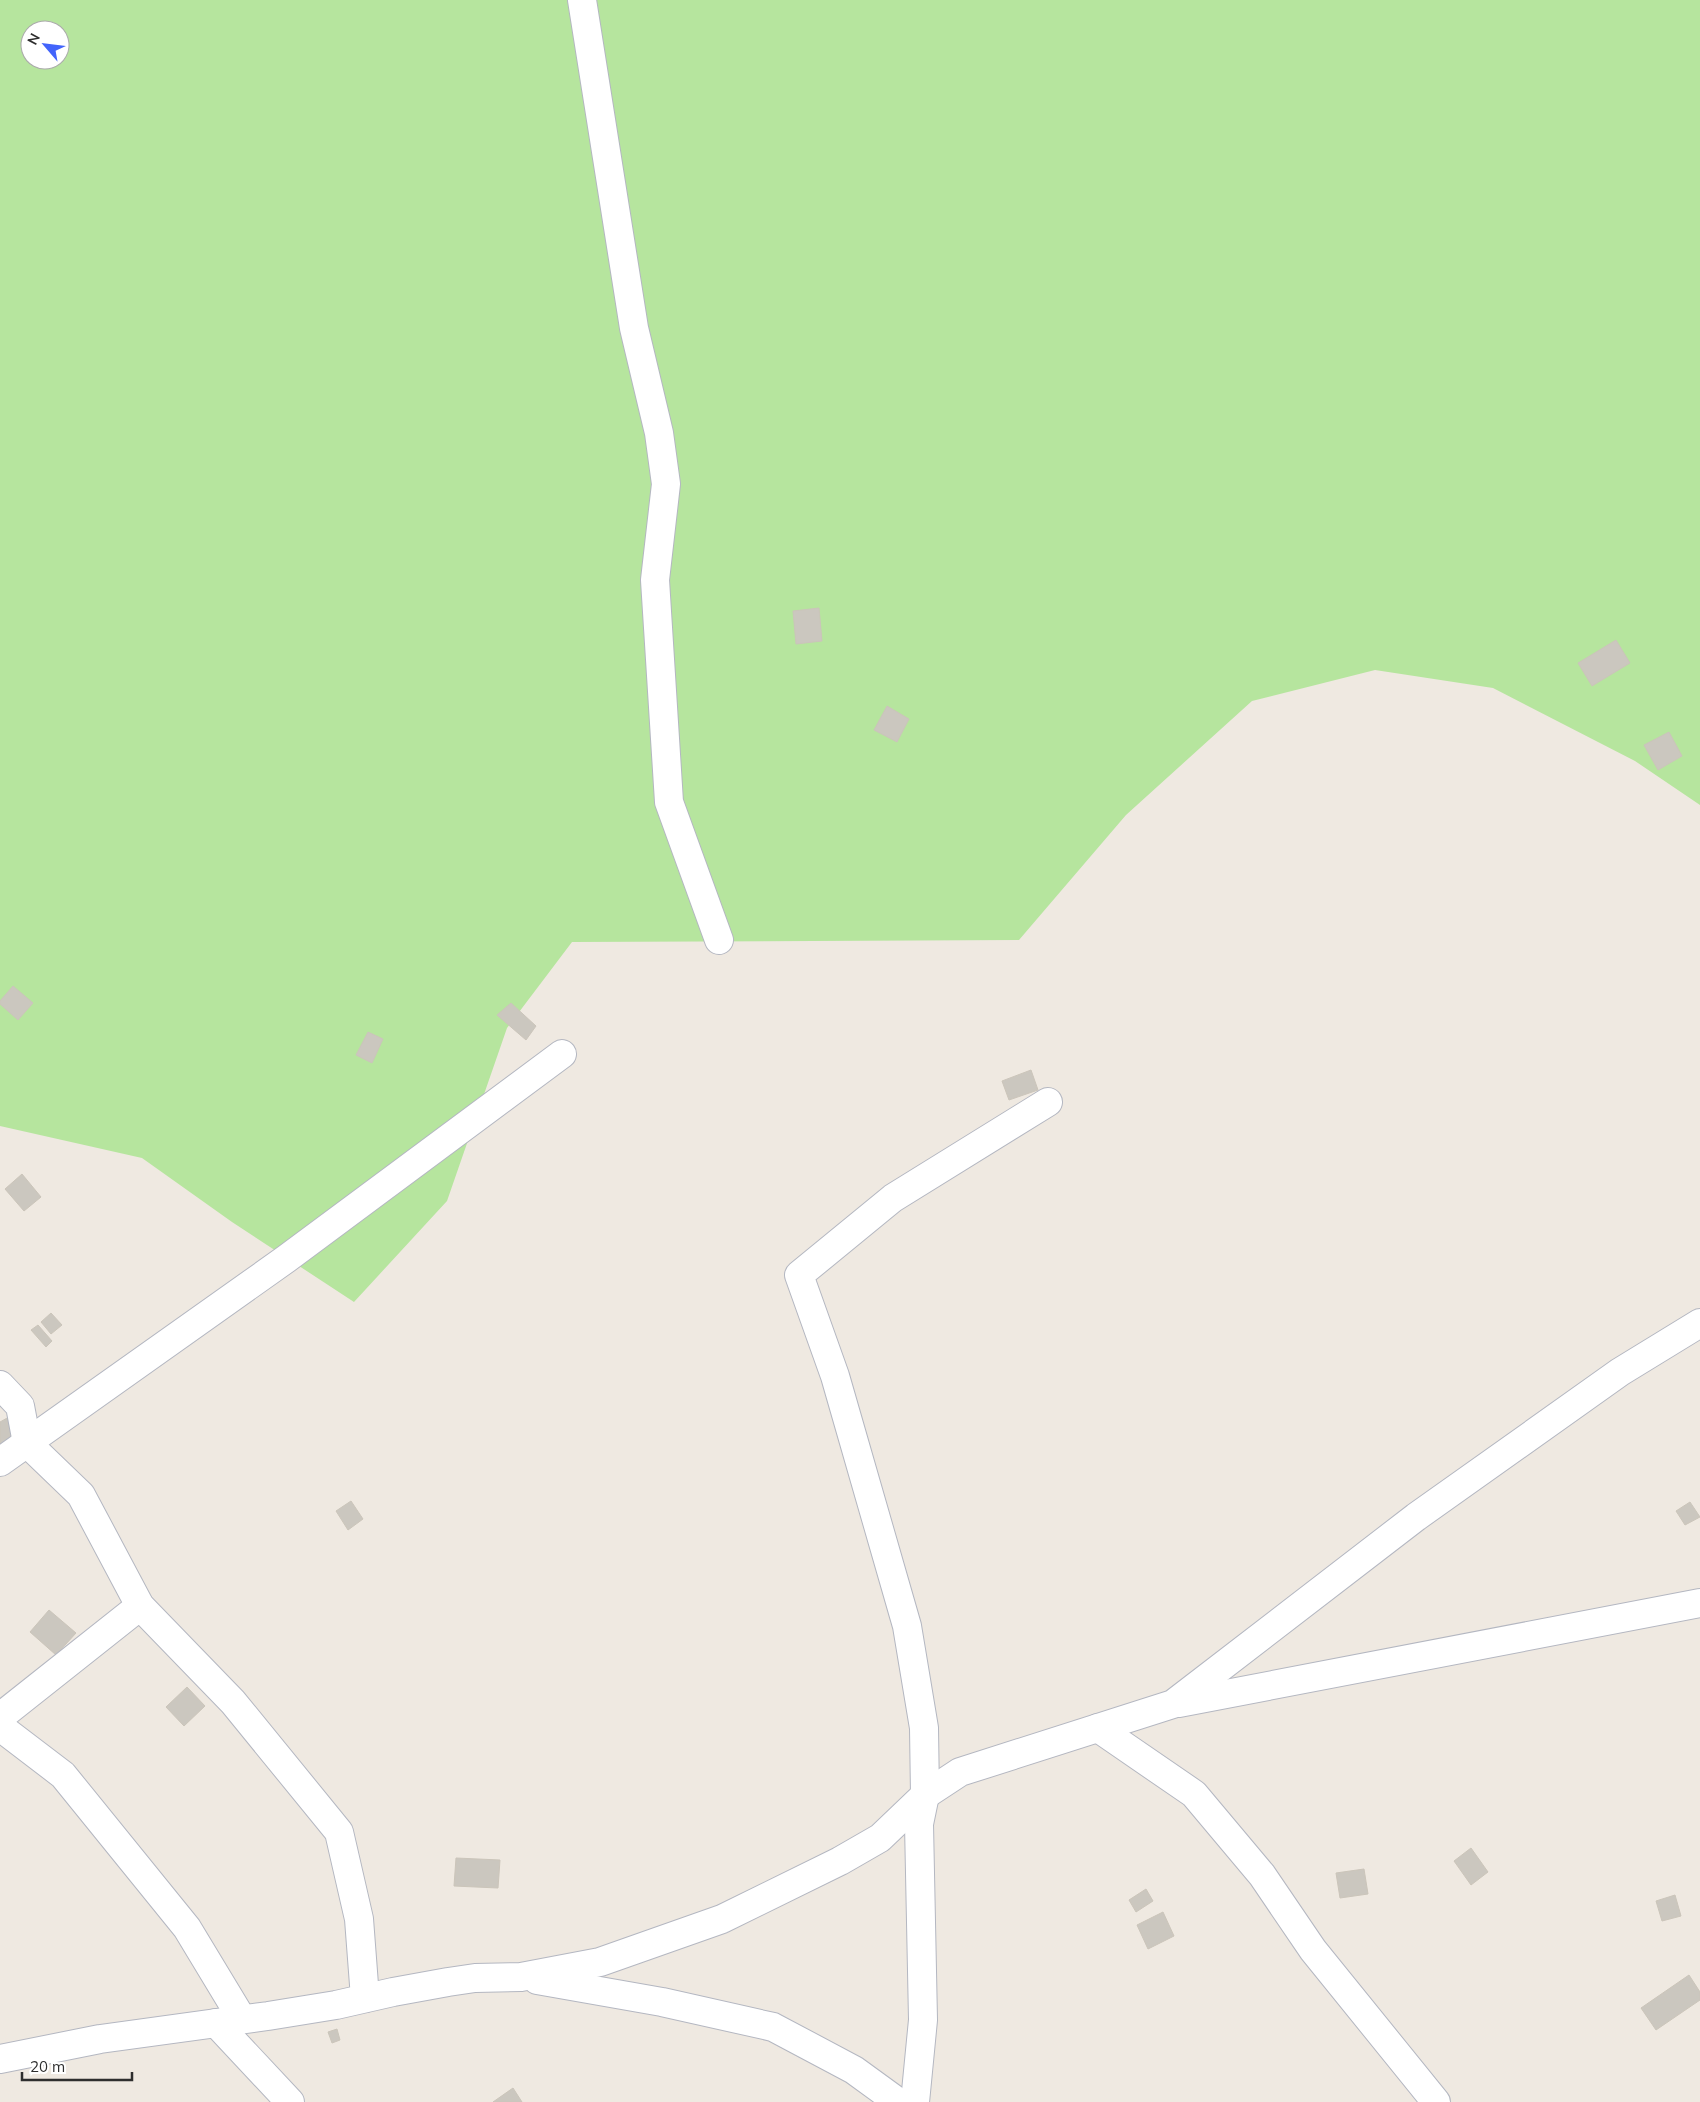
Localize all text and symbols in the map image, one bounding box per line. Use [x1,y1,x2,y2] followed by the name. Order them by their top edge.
[20,20,70,70] north arrow
[23,30,44,48] text: N
[22,2050,132,2082] scale bar
[30,2057,65,2076] text: 20 m

